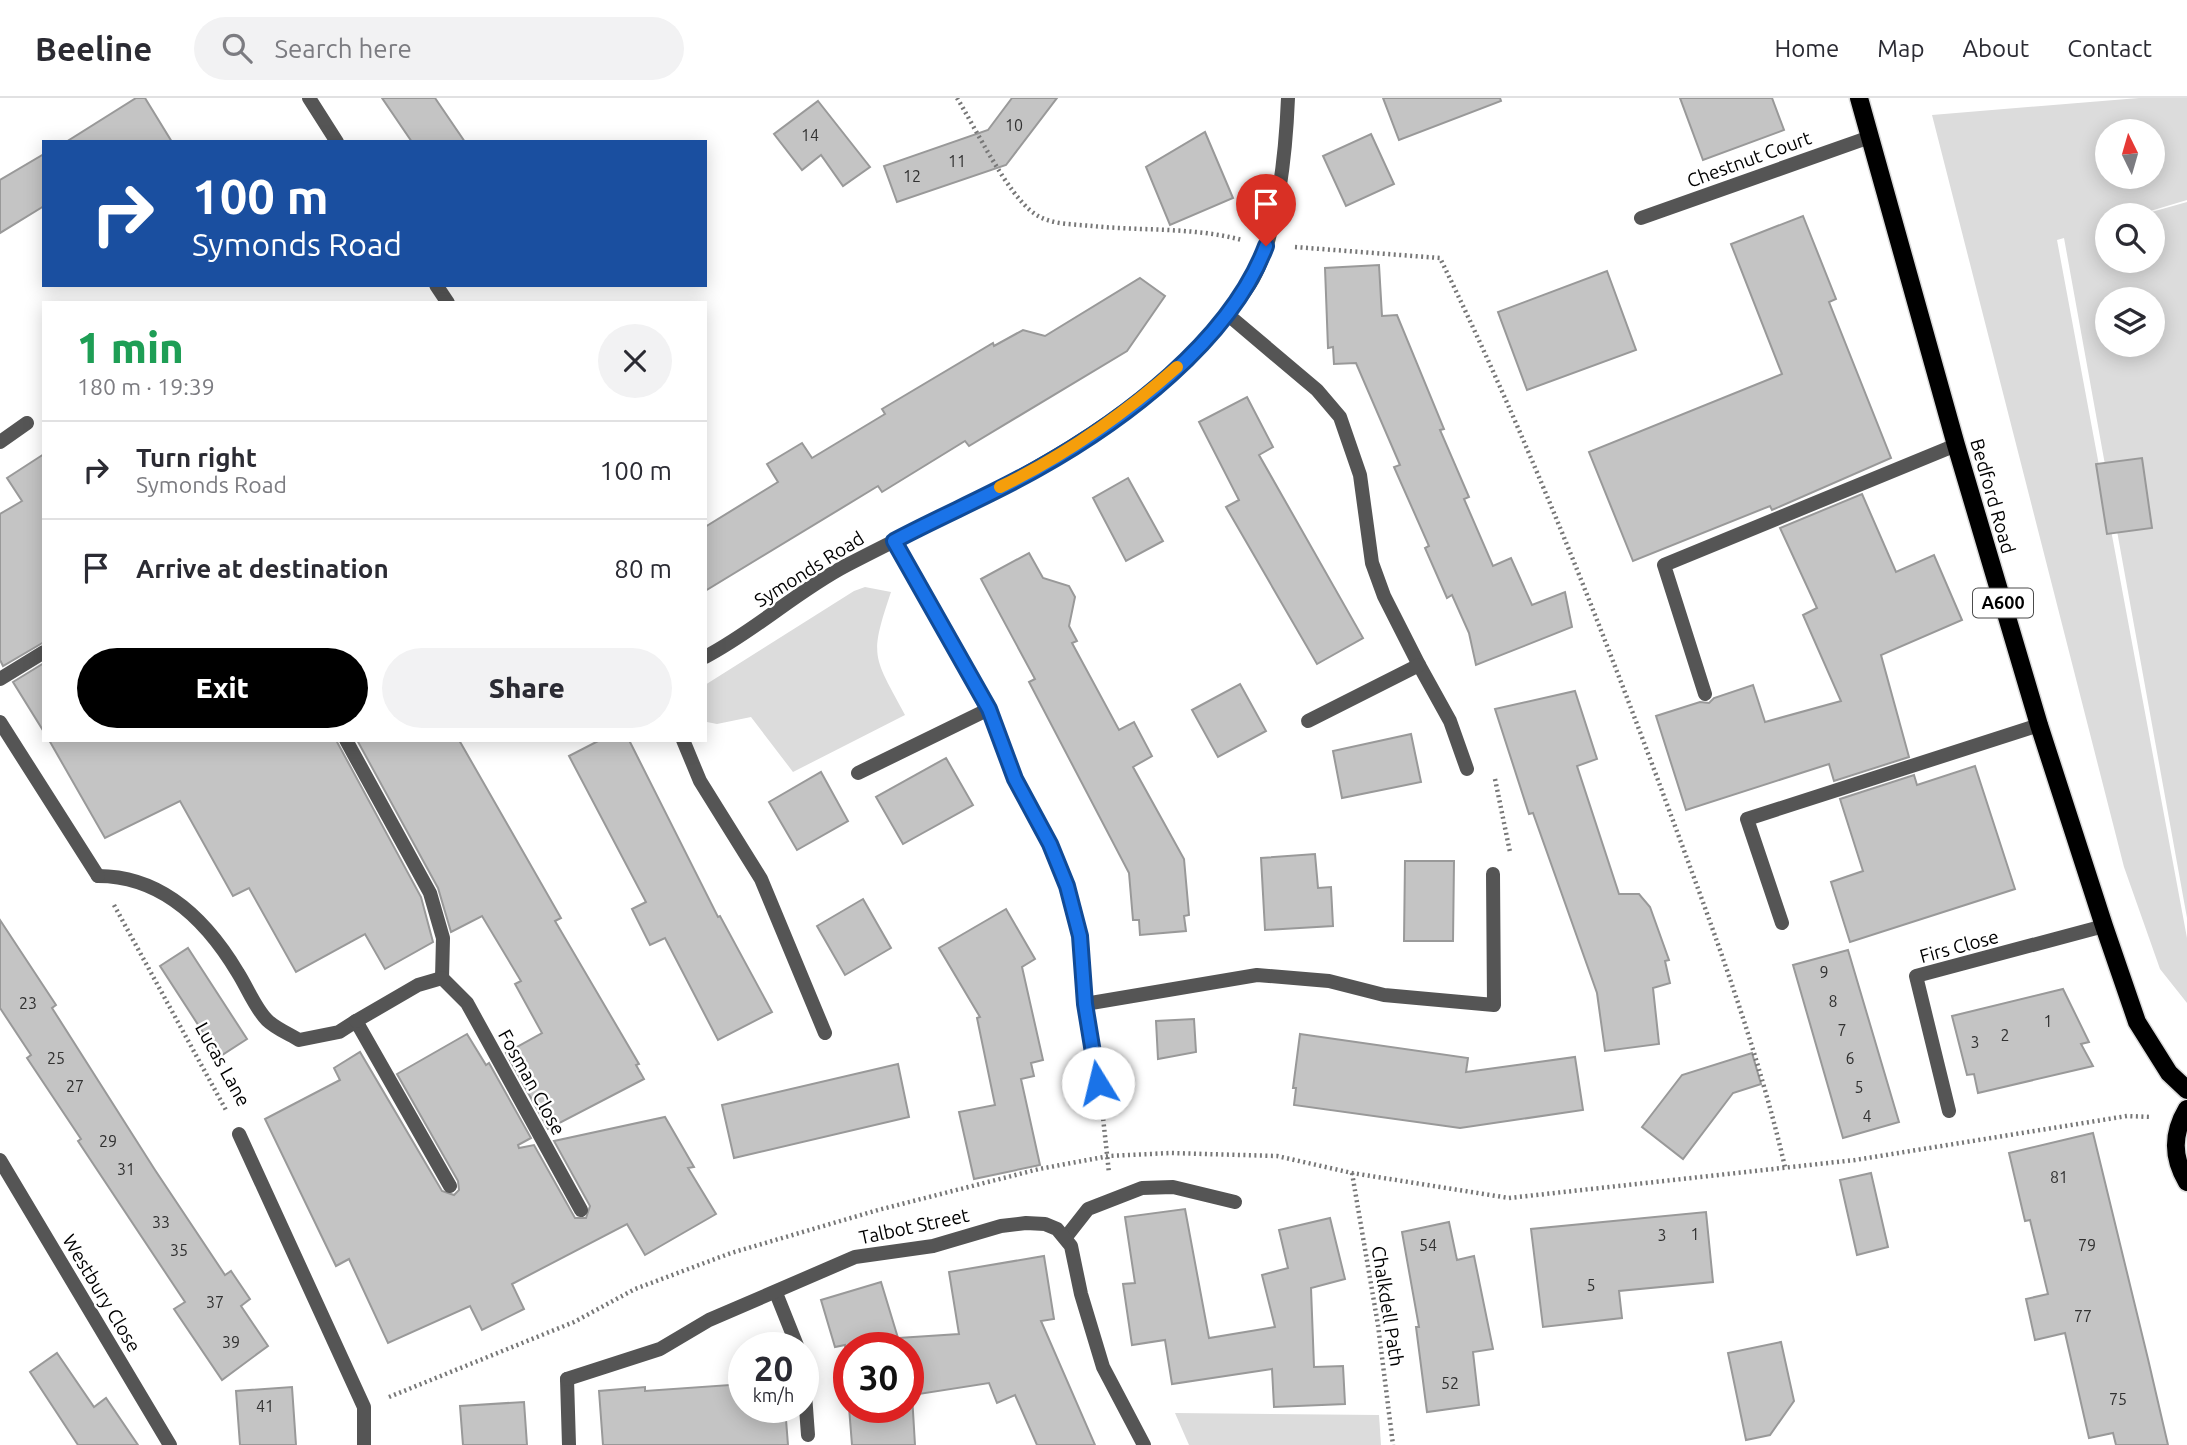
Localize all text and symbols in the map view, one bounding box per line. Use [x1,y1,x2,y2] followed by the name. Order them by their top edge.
[194,17,684,80] search box
[218,29,256,67] icon: search
[35,30,152,67] text: Beeline
[274,34,412,63] text: Search here
[1774,35,1839,62] text: Home
[1877,35,1924,62] text: Map
[1962,35,2029,62] text: About
[2067,35,2152,62] text: Contact
[1005,116,1023,134] house number: 10
[2095,119,2165,189] north arrow
[2095,119,2165,357] map controls
[801,126,819,144] house number: 14
[1684,126,1815,192] street label: Chestnut Court
[948,152,966,170] house number: 11
[903,167,921,185] house number: 12
[77,168,168,259] icon: right
[192,168,329,223] text: 100 m
[1236,174,1296,246] pin
[1247,185,1285,223] icon: arrive
[2095,203,2165,273] button: search
[192,226,402,262] text: Symonds Road
[2095,287,2165,357] button: layers
[77,324,184,371] text: 1 min
[598,324,672,398] button: close
[77,374,215,399] text: 180 m · 19:39
[1966,436,2020,556] street label: Bedford Road
[136,443,257,472] text: Turn right
[77,451,115,489] icon: right
[600,456,672,485] text: 100 m
[136,472,287,497] text: Symonds Road
[750,527,868,611] street label: Symonds Road
[77,549,115,587] icon: arrive
[136,554,389,583] text: Arrive at destination
[614,554,672,583] text: 80 m
[1973,588,2033,618] road number: A600
[77,648,368,728] button: Exit
[382,648,672,728] button: Share
[1917,925,2001,967] street label: Firs Close
[1819,963,1829,981] house number: 9
[1828,992,1838,1010] house number: 8
[19,994,37,1012] house number: 23
[2043,1012,2053,1030] house number: 1
[191,1018,255,1110] street label: Lucas Lane
[1837,1021,1847,1039] house number: 7
[494,1025,570,1139] street label: Fosman Close
[2000,1026,2010,1044] house number: 2
[1970,1033,1980,1051] house number: 3
[1061,1046,1135,1120] position arrow
[47,1049,65,1067] house number: 25
[1845,1049,1855,1067] house number: 6
[66,1077,84,1095] house number: 27
[1854,1078,1864,1096] house number: 5
[1862,1107,1872,1125] house number: 4
[99,1132,117,1150] house number: 29
[117,1160,135,1178] house number: 31
[2050,1168,2068,1186] house number: 81
[857,1204,971,1248] street label: Talbot Street
[152,1213,170,1231] house number: 33
[1690,1225,1700,1243] house number: 1
[1657,1226,1667,1244] house number: 3
[58,1230,146,1356] street label: Westbury Close
[1419,1236,1437,1254] house number: 54
[2078,1236,2096,1254] house number: 79
[170,1241,188,1259] house number: 35
[1368,1244,1408,1368] street label: Chalkdell Path
[1586,1276,1596,1294] house number: 5
[206,1293,224,1311] house number: 37
[2074,1307,2092,1325] house number: 77
[833,1332,924,1423] speed limit sign: 30
[222,1333,240,1351] house number: 39
[754,1348,793,1388] text: 20
[1441,1374,1459,1392] house number: 52
[753,1385,794,1405] text: km/h
[2109,1390,2127,1408] house number: 75
[256,1397,274,1415] house number: 41

